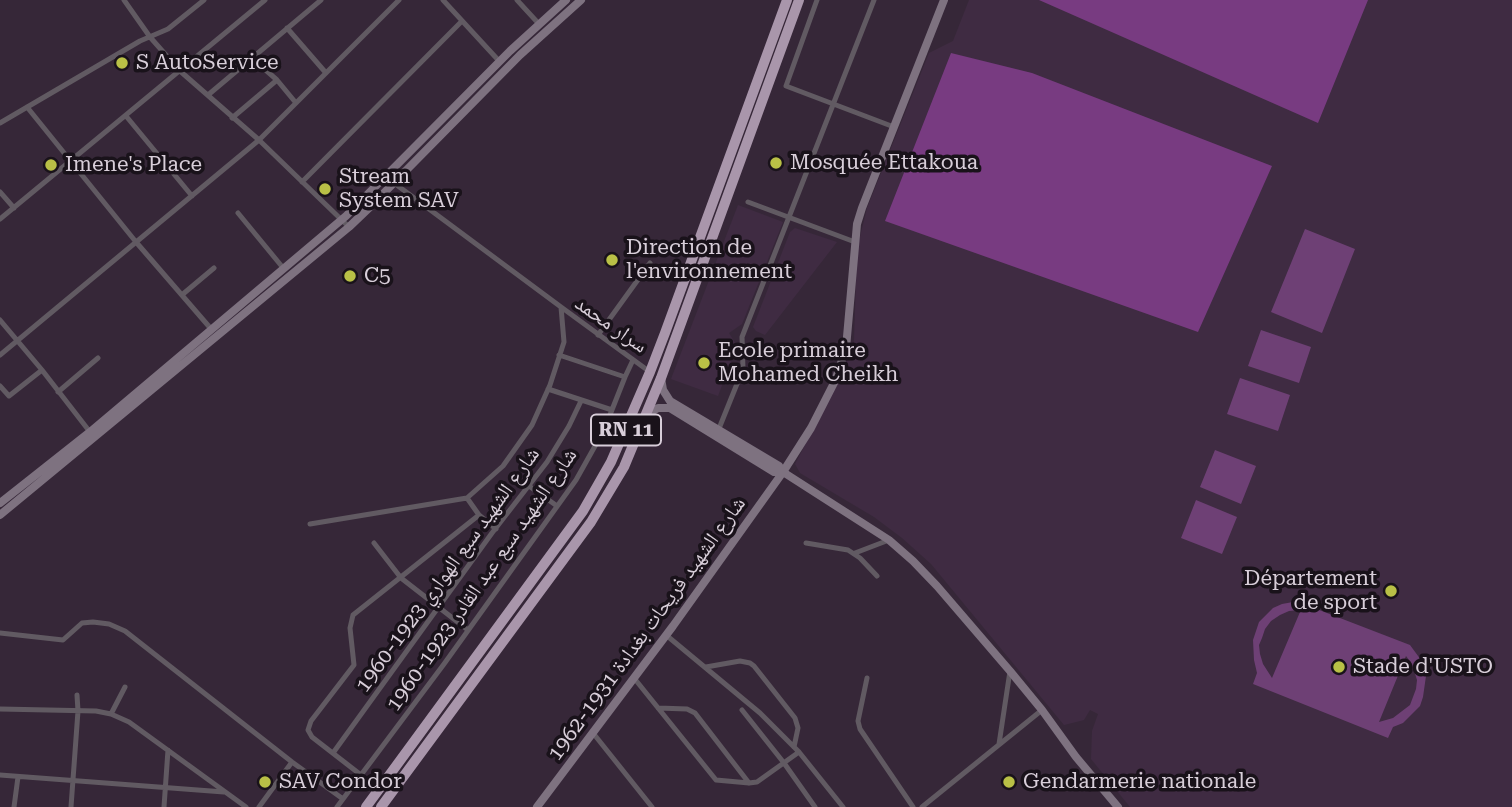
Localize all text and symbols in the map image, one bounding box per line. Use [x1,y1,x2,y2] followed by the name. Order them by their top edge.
[136,50,279,76] place label: S AutoService
[114,55,130,71] marker: S AutoService
[790,150,978,176] place label: Mosquée Ettakoua
[65,152,202,178] place label: Imene's Place
[768,155,784,171] marker: Mosquée Ettakoua
[43,157,59,173] marker: Imene's Place
[339,164,459,214] place label: Stream System SAV
[317,181,333,197] marker: Stream System SAV
[626,235,792,285] place label: Direction de l'environnement
[604,252,620,268] marker: Direction de l'environnement
[364,263,391,289] place label: C5
[342,268,358,284] marker: C5
[570,291,652,359] street label: سرار محمد
[718,338,898,388] place label: Ecole primaire Mohamed Cheikh
[696,355,712,371] marker: Ecole primaire Mohamed Cheikh
[591,414,661,446] road number: RN 11
[351,443,545,697] street label: شارع الشهيد سبع الهواري 1923-1960
[381,444,583,716] street label: شارع الشهيد سبع عبد القادر 1923-1960
[543,492,751,766] street label: شارع الشهيد فريحات بغدادة 1931-1962
[1244,566,1377,616] place label: Département de sport
[1383,583,1399,599] marker: Département de sport
[1353,654,1493,680] place label: Stade d'USTO
[1331,659,1347,675] marker: Stade d'USTO
[279,769,402,795] place label: SAV Condor
[1023,769,1256,795] place label: Gendarmerie nationale
[257,774,273,790] marker: SAV Condor
[1001,774,1017,790] marker: Gendarmerie nationale

